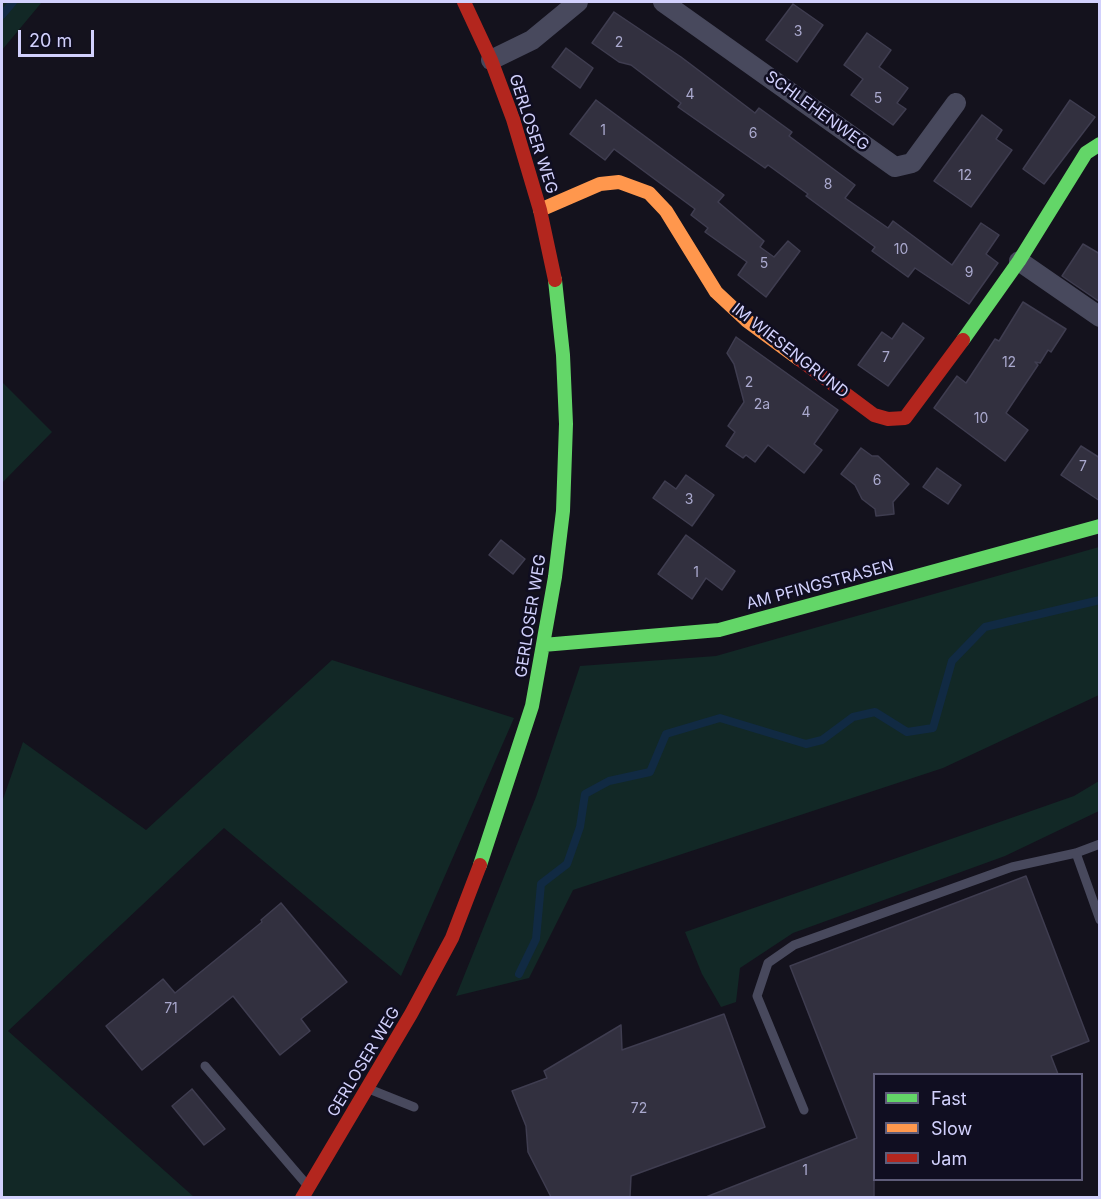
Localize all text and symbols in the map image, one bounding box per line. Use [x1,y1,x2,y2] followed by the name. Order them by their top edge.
[21,18,98,56] scale bar
[794,24,802,40] house number: 3
[29,30,72,51] text: 20 m
[615,35,623,51] house number: 2
[761,67,873,155] street label: SCHLEHENWEG
[505,72,561,196] street label: GERLOSER WEG
[685,87,695,103] house number: 4
[874,91,882,107] house number: 5
[600,123,606,139] house number: 1
[749,126,757,142] house number: 6
[958,168,972,184] house number: 12
[824,177,832,193] house number: 8
[894,242,908,258] house number: 10
[760,256,768,272] house number: 5
[965,265,973,281] house number: 9
[728,300,852,402] street label: IM WIESENGRUND
[882,350,890,366] house number: 7
[1002,355,1016,371] house number: 12
[745,375,753,391] house number: 2
[754,397,770,413] house number: 2a
[801,405,811,421] house number: 4
[974,411,988,427] house number: 10
[1079,459,1087,475] house number: 7
[873,473,881,489] house number: 6
[685,492,693,508] house number: 3
[512,553,550,679] street label: GERLOSER WEG
[744,556,896,614] street label: AM PFINGSTRASEN
[693,565,699,581] house number: 1
[164,1001,178,1017] house number: 71
[324,1004,404,1120] street label: GERLOSER WEG
[873,1073,1083,1181] legend
[931,1088,967,1109] text: Fast
[631,1101,647,1117] house number: 72
[931,1118,972,1139] text: Slow
[931,1148,967,1169] text: Jam
[802,1163,808,1179] house number: 1

